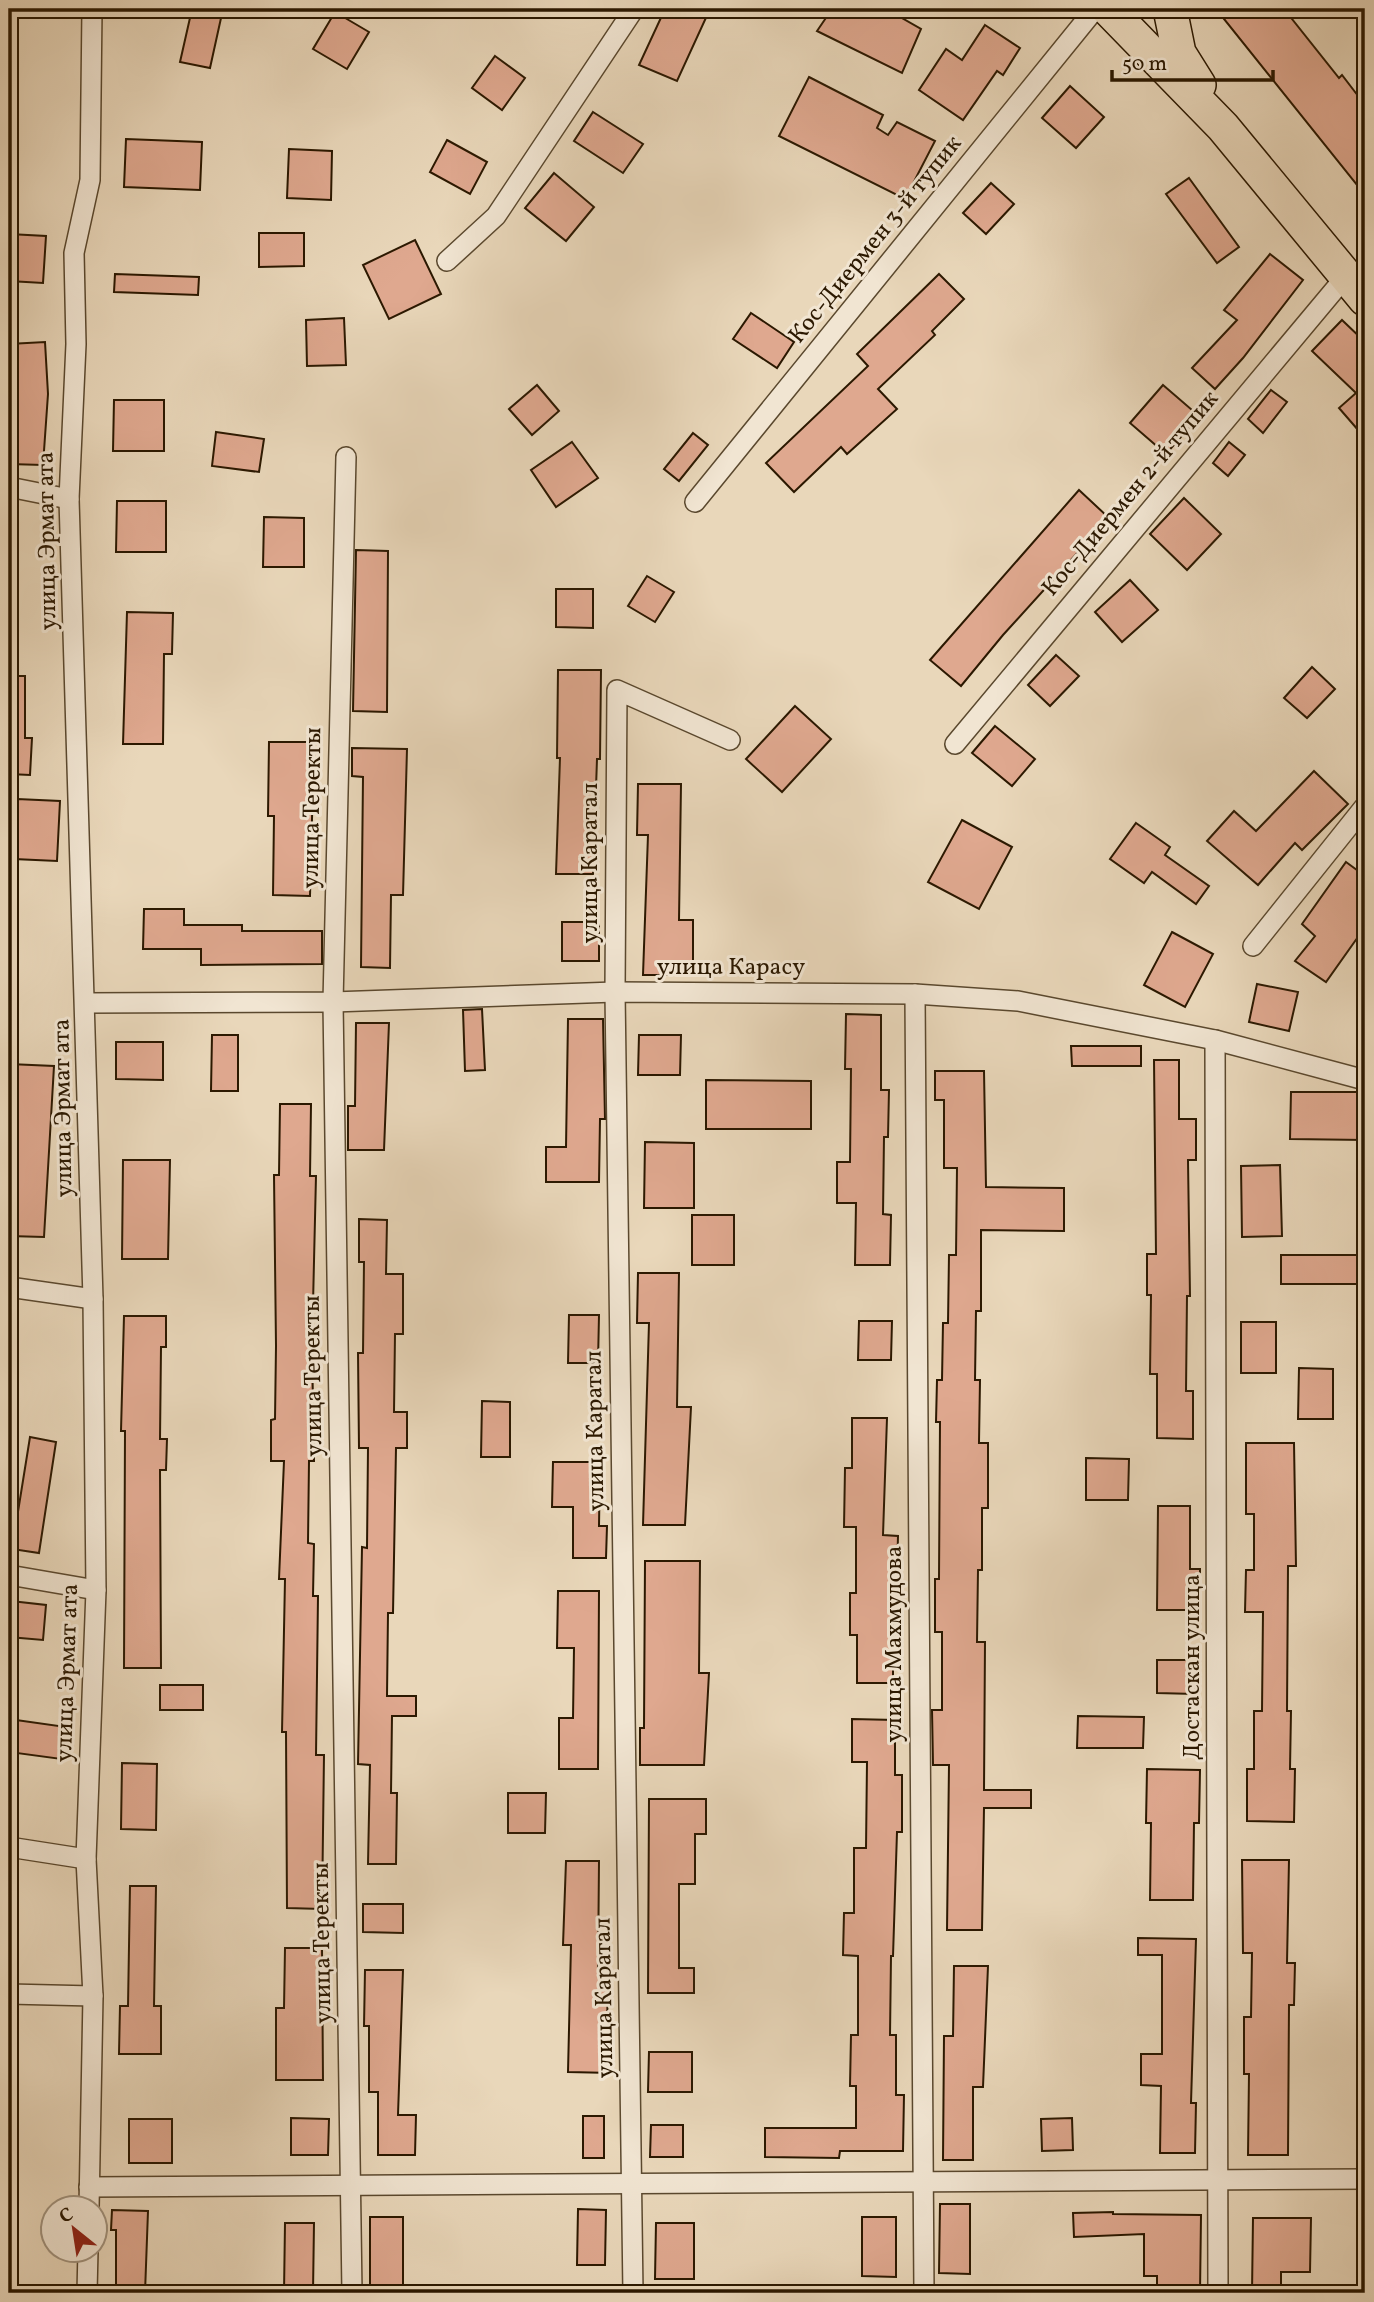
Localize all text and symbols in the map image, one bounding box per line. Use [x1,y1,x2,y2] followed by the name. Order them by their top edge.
[1112,38,1272,82] scale bar
[1122,50,1167,79] text: 50 m
[781,128,971,351] street label: Кос-Диермен 3-й тупик
[1035,383,1228,604] street label: Кос-Диермен 2-й тупик
[29,451,67,631] street label: улица Эрмат ата
[295,727,331,889] street label: улица Теректы
[574,783,608,943] street label: улица Каратал
[657,951,805,985] street label: улица Карасу
[45,1018,83,1198] street label: улица Эрмат ата
[296,1295,332,1457] street label: улица Теректы
[578,1350,614,1512] street label: улица Каратал
[878,1546,912,1742] street label: улица Махмудова
[1176,1574,1210,1760] street label: Достаскан улица
[48,1583,88,1763] street label: улица Эрмат ата
[305,1862,341,2024] street label: улица Теректы
[587,1917,623,2079] street label: улица Каратал
[38,2194,108,2264] north arrow
[55,2202,78,2230] text: С

